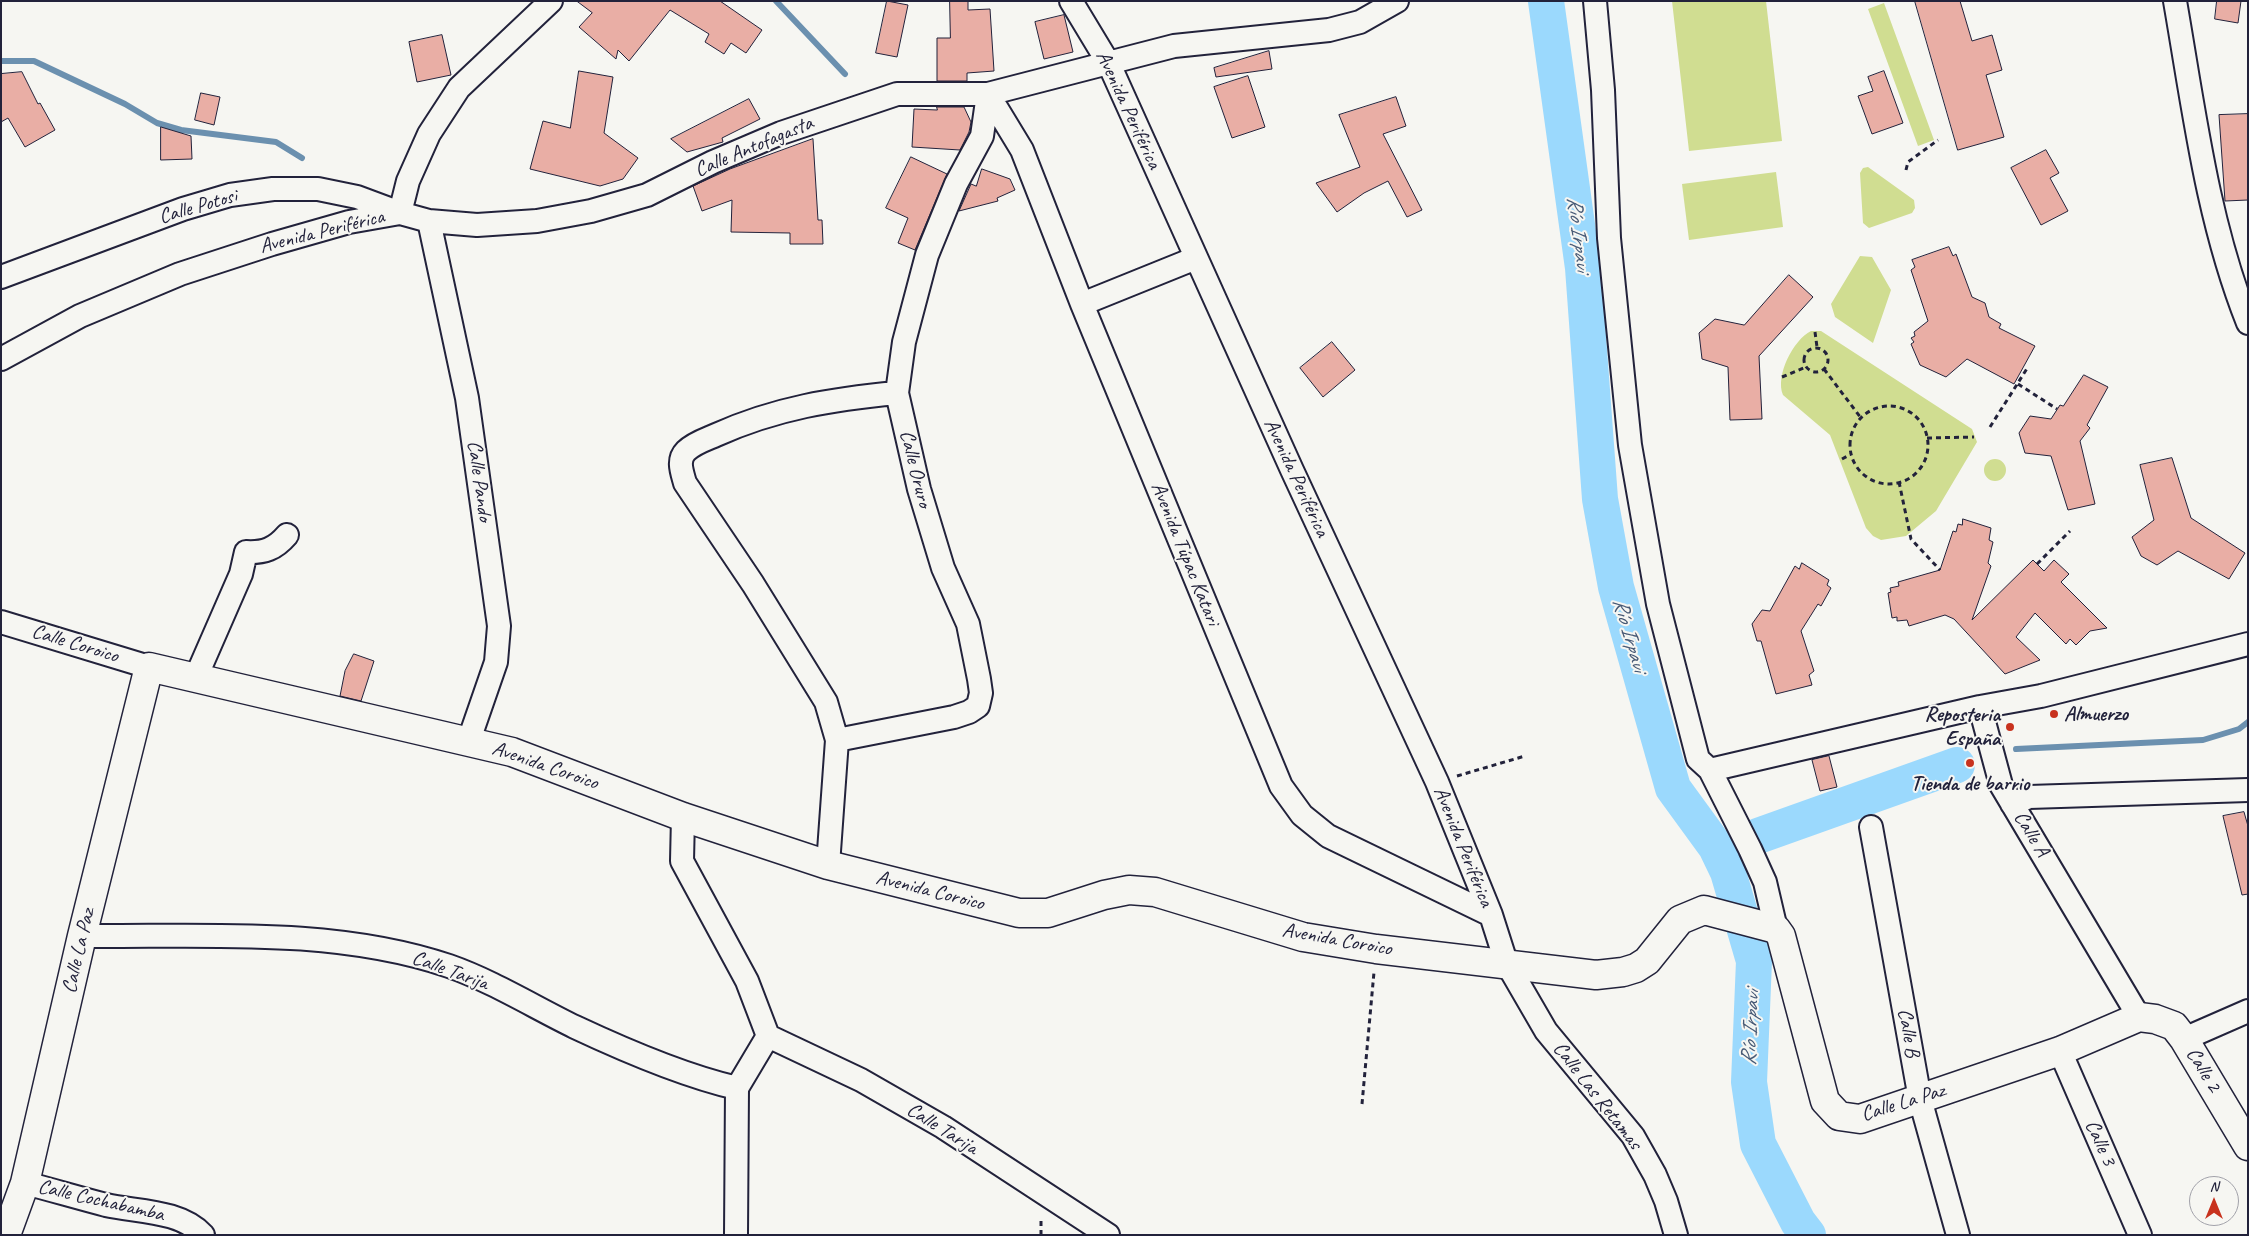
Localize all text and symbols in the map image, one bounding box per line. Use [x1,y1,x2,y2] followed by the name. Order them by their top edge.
[1090,47,1166,173] street label: Avenida Periférica
[691,111,817,183] street label: Calle Antofagasta
[156,184,240,230] street label: Calle Potosi
[1560,195,1596,273] water label: Río Irpavi
[257,204,387,260] street label: Avenida Periférica
[1258,415,1334,541] street label: Avenida Periférica
[893,428,937,510] street label: Calle Oruro
[461,439,497,523] street label: Calle Pando
[1145,479,1225,629] street label: Avenida Túpac Katari
[1606,595,1652,675] water label: Río Irpavi
[29,619,121,669] street label: Calle Coroico
[2064,701,2128,727] place label: Almuerzo
[1925,702,2000,752] place label: Reposteria España
[2048,708,2060,720] marker: Almuerzo
[2004,721,2016,733] marker: Reposteria España
[489,736,601,796] street label: Avenida Coroico
[1964,757,1976,769] marker: Tienda de barrio
[1911,771,2029,797] place label: Tienda de barrio
[1427,783,1499,911] street label: Avenida Periférica
[2008,807,2054,861] street label: Calle A
[873,865,987,917] street label: Avenida Coroico
[57,906,101,996] street label: Calle La Paz
[1280,918,1394,962] street label: Avenida Coroico
[408,946,492,996] street label: Calle Tarija
[1736,990,1766,1066] water label: Río Irpavi
[1891,1007,1925,1059] street label: Calle B
[1547,1037,1647,1155] street label: Calle Las Retamas
[2180,1043,2226,1097] street label: Calle 2
[1858,1078,1948,1128] street label: Calle La Paz
[902,1097,982,1161] street label: Calle Tarija
[2079,1116,2121,1170] street label: Calle 3
[35,1174,167,1228] street label: Calle Cochabamba
[2189,1176,2239,1226] north arrow
[2210,1178,2218,1195] text: N

